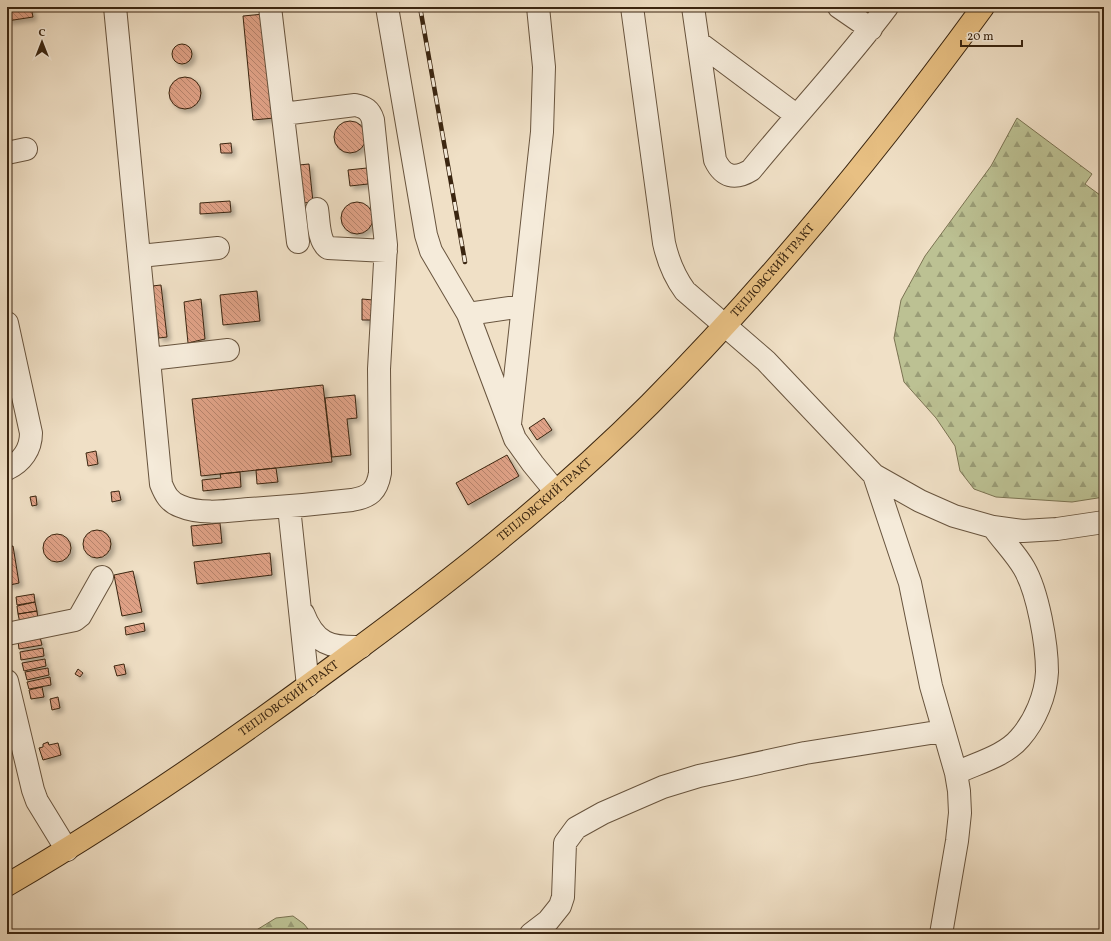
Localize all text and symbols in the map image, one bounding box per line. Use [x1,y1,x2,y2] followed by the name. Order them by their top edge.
[22,22,62,62] north arrow
[961,22,1022,48] scale bar
[38,26,46,41] text: С
[967,29,994,45] text: 20 m
[728,221,819,321] street label: ТЕПЛОВСКИЙ ТРАКТ
[494,455,596,546] street label: ТЕПЛОВСКИЙ ТРАКТ
[236,657,342,741] street label: ТЕПЛОВСКИЙ ТРАКТ

